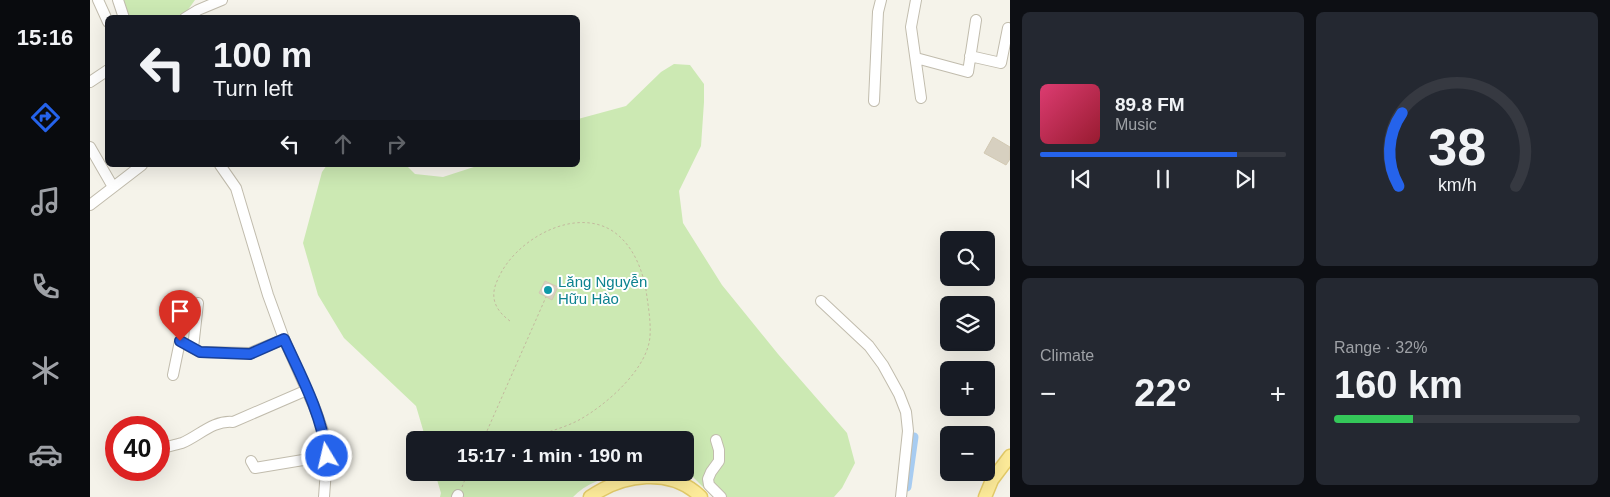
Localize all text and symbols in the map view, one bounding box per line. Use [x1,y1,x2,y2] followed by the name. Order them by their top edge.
[17,25,73,50] text: 15:16
[130,35,195,100] icon: left
[213,35,312,74] text: 100 m
[213,76,293,101] text: Turn left
[1115,94,1185,115] text: 89.8 FM
[28,100,63,135] icon: directions
[1115,116,1157,133] text: Music
[1428,118,1486,176] text: 38
[276,130,304,158] icon: left
[329,130,357,158] icon: ahead
[382,130,410,158] icon: right
[1067,165,1095,193] icon: previous
[1149,165,1177,193] icon: pause
[1231,165,1259,193] icon: next
[1438,175,1476,195] text: km/h
[28,184,63,219] icon: music
[940,231,995,481] map controls
[940,231,995,286] button: search
[28,269,63,304] icon: phone
[558,273,647,307] place label: Lăng Nguyễn Hữu Hào
[542,284,554,296] marker: Lăng Nguyễn Hữu Hào
[159,290,201,341] pin
[940,296,995,351] button: layers
[166,297,194,325] icon: arrive
[1334,339,1427,356] text: Range · 32%
[1040,347,1094,364] text: Climate
[28,353,63,388] icon: climate
[940,361,995,416] button: +
[1334,364,1463,406] text: 160 km
[1134,372,1192,414] text: 22°
[1040,378,1056,409] text: −
[1270,378,1286,409] text: +
[105,416,170,481] speed limit sign: 40
[940,426,995,481] button: −
[300,429,352,481] position arrow
[28,437,63,472] icon: car
[457,445,643,466] text: 15:17 · 1 min · 190 m

